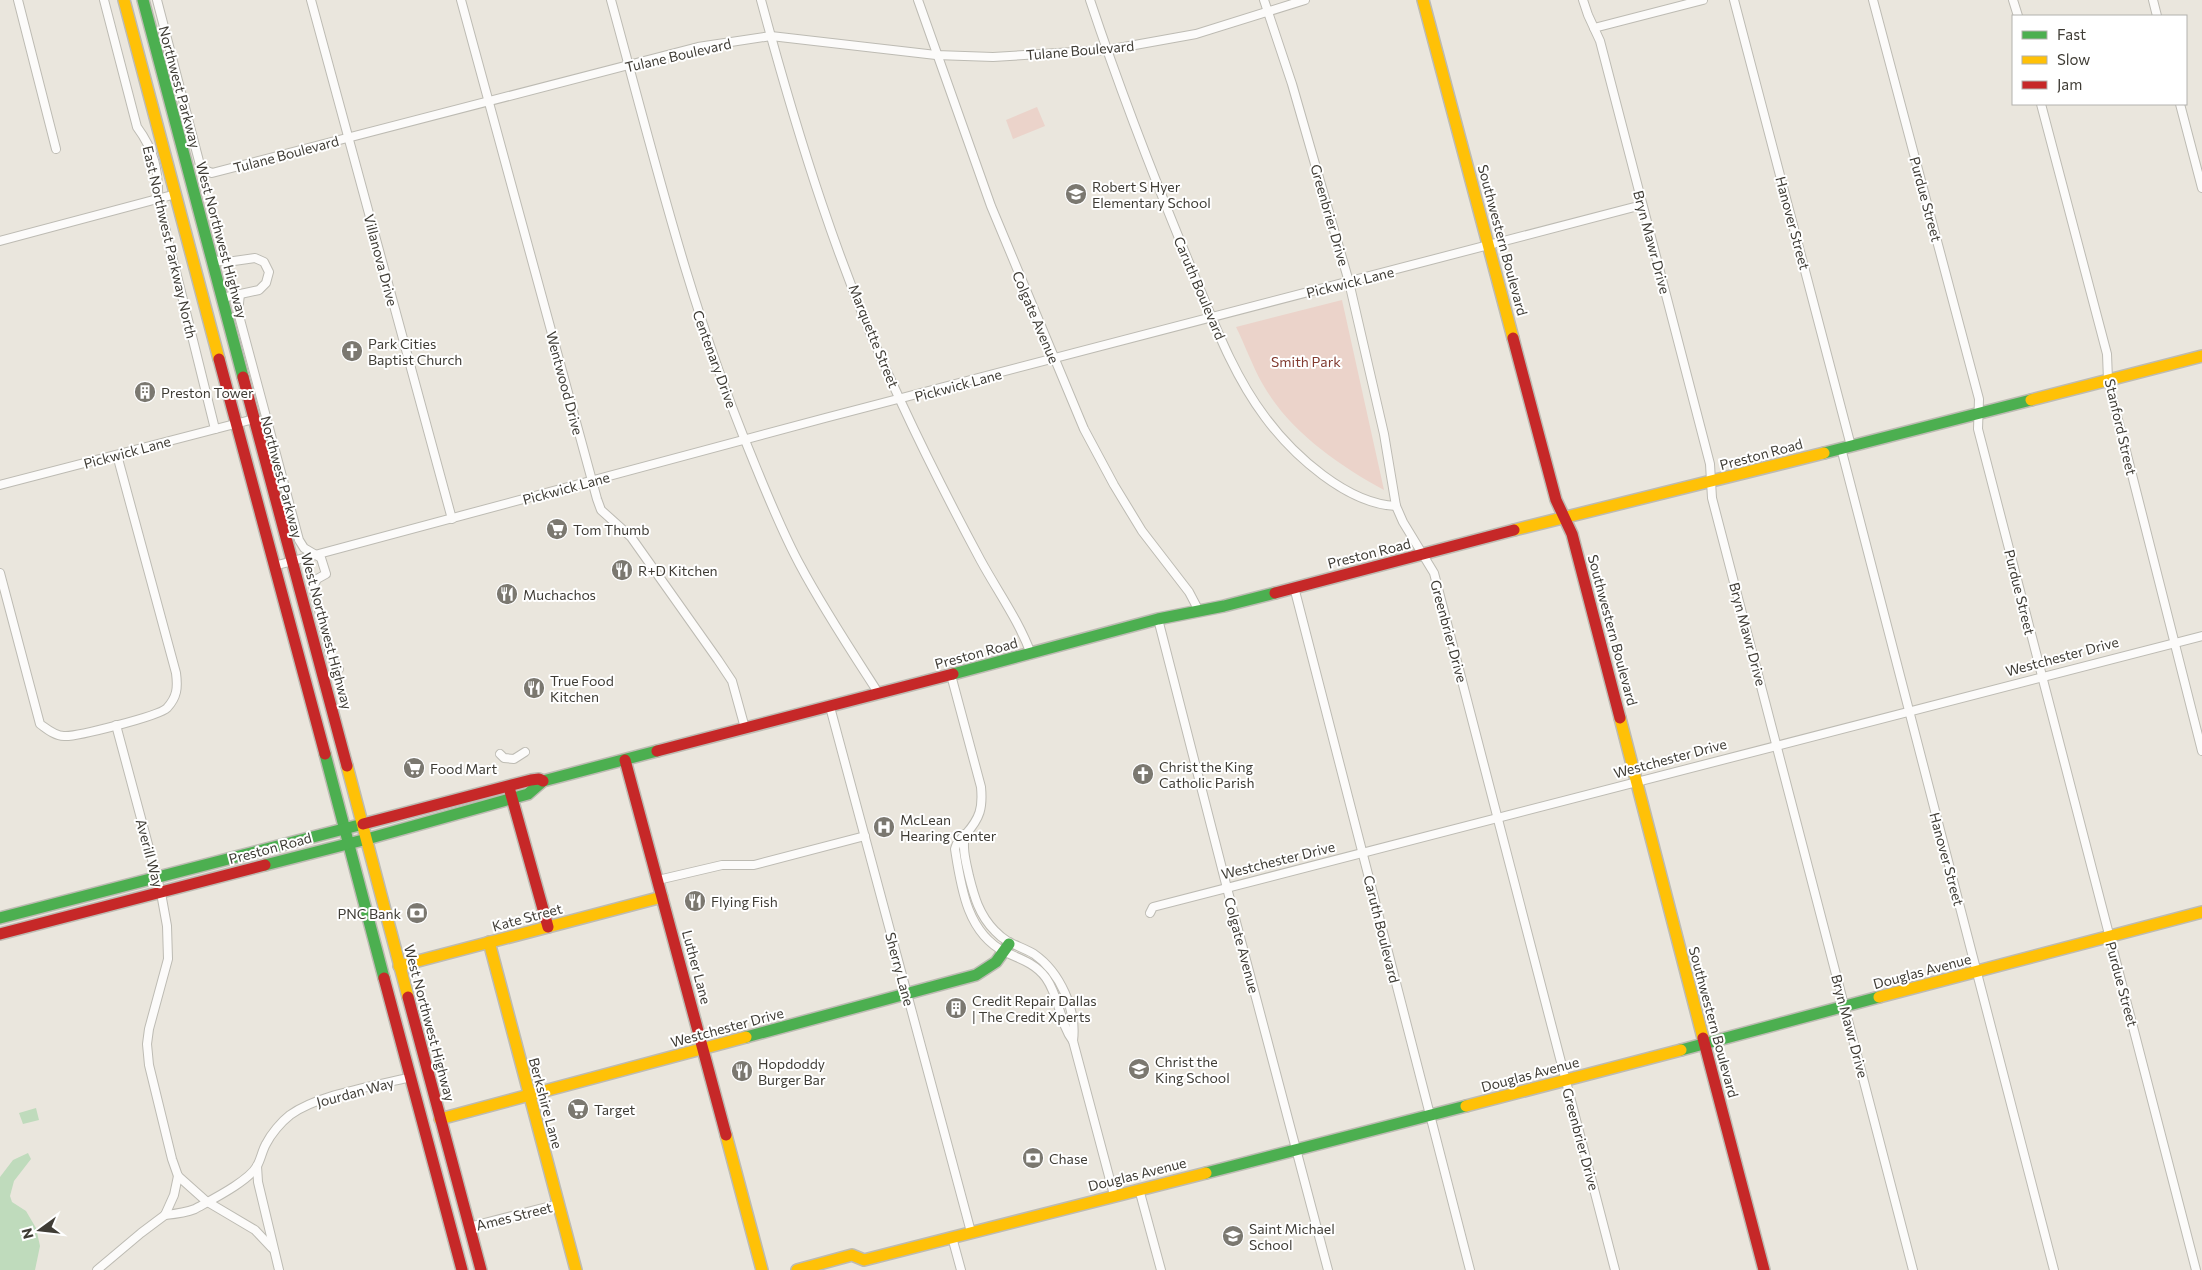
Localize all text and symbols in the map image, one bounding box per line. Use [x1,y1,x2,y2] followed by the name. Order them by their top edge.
[2012,15,2187,105] legend
[155,24,205,150] street label: Northwest Parkway
[2057,25,2086,43] text: Fast
[623,35,733,75] street label: Tulane Boulevard
[1025,37,1135,63] street label: Tulane Boulevard
[2057,50,2090,68] text: Slow
[2057,75,2082,93] text: Jam
[231,132,341,176] street label: Tulane Boulevard
[140,144,200,340] street label: East Northwest Parkway North
[1906,155,1946,244] street label: Purdue Street
[193,160,251,320] street label: West Northwest Highway
[1307,162,1353,268] street label: Greenbrier Drive
[1475,163,1531,317] street label: Southwestern Boulevard
[1772,174,1814,272] street label: Hanover Street
[1092,178,1211,211] place label: Robert S Hyer Elementary School
[1064,182,1088,206] school or university icon: Robert S Hyer Elementary School
[1630,188,1674,296] street label: Bryn Mawr Drive
[361,212,401,308] street label: Villanova Drive
[1171,234,1229,342] street label: Caruth Boulevard
[1304,263,1396,301] street label: Pickwick Lane
[1009,268,1063,366] street label: Colgate Avenue
[845,282,903,391] street label: Marquette Street
[689,308,741,410] street label: Centenary Drive
[543,329,587,437] street label: Wentwood Drive
[368,335,462,368] place label: Park Cities Baptist Church
[340,339,364,363] church icon: Park Cities Baptist Church
[1271,353,1341,370] park label: Smith Park
[913,365,1003,405] street label: Pickwick Lane
[2102,377,2140,477] street label: Stanford Street
[133,380,157,404] building icon: Preston Tower
[161,384,254,401] place label: Preston Tower
[257,414,307,540] street label: Northwest Parkway
[82,432,172,472] street label: Pickwick Lane
[1718,435,1804,473] street label: Preston Road
[521,468,611,508] street label: Pickwick Lane
[545,517,569,541] supermarket icon: Tom Thumb
[573,521,649,538] place label: Tom Thumb
[1326,534,1412,572] street label: Preston Road
[2001,547,2039,637] street label: Purdue Street
[298,551,356,711] street label: West Northwest Highway
[1585,553,1641,707] street label: Southwestern Boulevard
[610,558,634,582] restaurant icon: R+D Kitchen
[638,562,718,579] place label: R+D Kitchen
[1427,578,1471,684] street label: Greenbrier Drive
[1726,580,1770,688] street label: Bryn Mawr Drive
[495,582,519,606] restaurant icon: Muchachos
[523,586,596,603] place label: Muchachos
[2004,633,2120,679] street label: Westchester Drive
[933,634,1019,672] street label: Preston Road
[550,672,614,705] place label: True Food Kitchen
[522,676,546,700] restaurant icon: True Food Kitchen
[1612,735,1728,781] street label: Westchester Drive
[402,756,426,780] supermarket icon: Food Mart
[1159,758,1255,791] place label: Christ the King Catholic Parish
[430,760,497,777] place label: Food Mart
[1131,762,1155,786] church icon: Christ the King Catholic Parish
[1926,810,1968,908] street label: Hanover Street
[900,811,997,844] place label: McLean Hearing Center
[872,815,896,839] hospital icon: McLean Hearing Center
[133,817,167,889] street label: Averill Way
[227,829,313,867] street label: Preston Road
[1219,838,1337,882] street label: Westchester Drive
[1360,873,1404,985] street label: Caruth Boulevard
[683,889,707,913] restaurant icon: Flying Fish
[711,893,778,910] place label: Flying Fish
[1221,895,1263,995] street label: Colgate Avenue
[490,899,564,935] street label: Kate Street
[405,901,429,925] bank icon: PNC Bank
[337,905,401,922] place label: PNC Bank
[679,928,715,1006] street label: Luther Lane
[882,930,918,1008] street label: Sherry Lane
[2102,940,2142,1029] street label: Purdue Street
[401,943,459,1103] street label: West Northwest Highway
[1686,945,1742,1099] street label: Southwestern Boulevard
[1871,950,1973,992] street label: Douglas Avenue
[1828,972,1872,1080] street label: Bryn Mawr Drive
[972,992,1097,1025] place label: Credit Repair Dallas | The Credit Xperts
[944,996,968,1020] building icon: Credit Repair Dallas | The Credit Xperts
[669,1004,785,1050] street label: Westchester Drive
[1155,1053,1230,1086] place label: Christ the King School
[1479,1053,1581,1095] street label: Douglas Avenue
[758,1055,826,1088] place label: Hopdoddy Burger Bar
[526,1056,566,1150] street label: Berkshire Lane
[1127,1057,1151,1081] school or university icon: Christ the King School
[730,1059,754,1083] restaurant icon: Hopdoddy Burger Bar
[314,1073,396,1111] street label: Jourdan Way
[1559,1086,1603,1192] street label: Greenbrier Drive
[566,1097,590,1121] supermarket icon: Target
[594,1101,635,1118] place label: Target
[1021,1146,1045,1170] bank icon: Chase
[1049,1150,1088,1167] place label: Chase
[1086,1154,1188,1194] street label: Douglas Avenue
[474,1198,554,1234] street label: Ames Street
[15,1205,65,1255] north arrow
[1249,1220,1335,1253] place label: Saint Michael School
[1221,1224,1245,1248] school or university icon: Saint Michael School
[17,1226,37,1241] text: N

